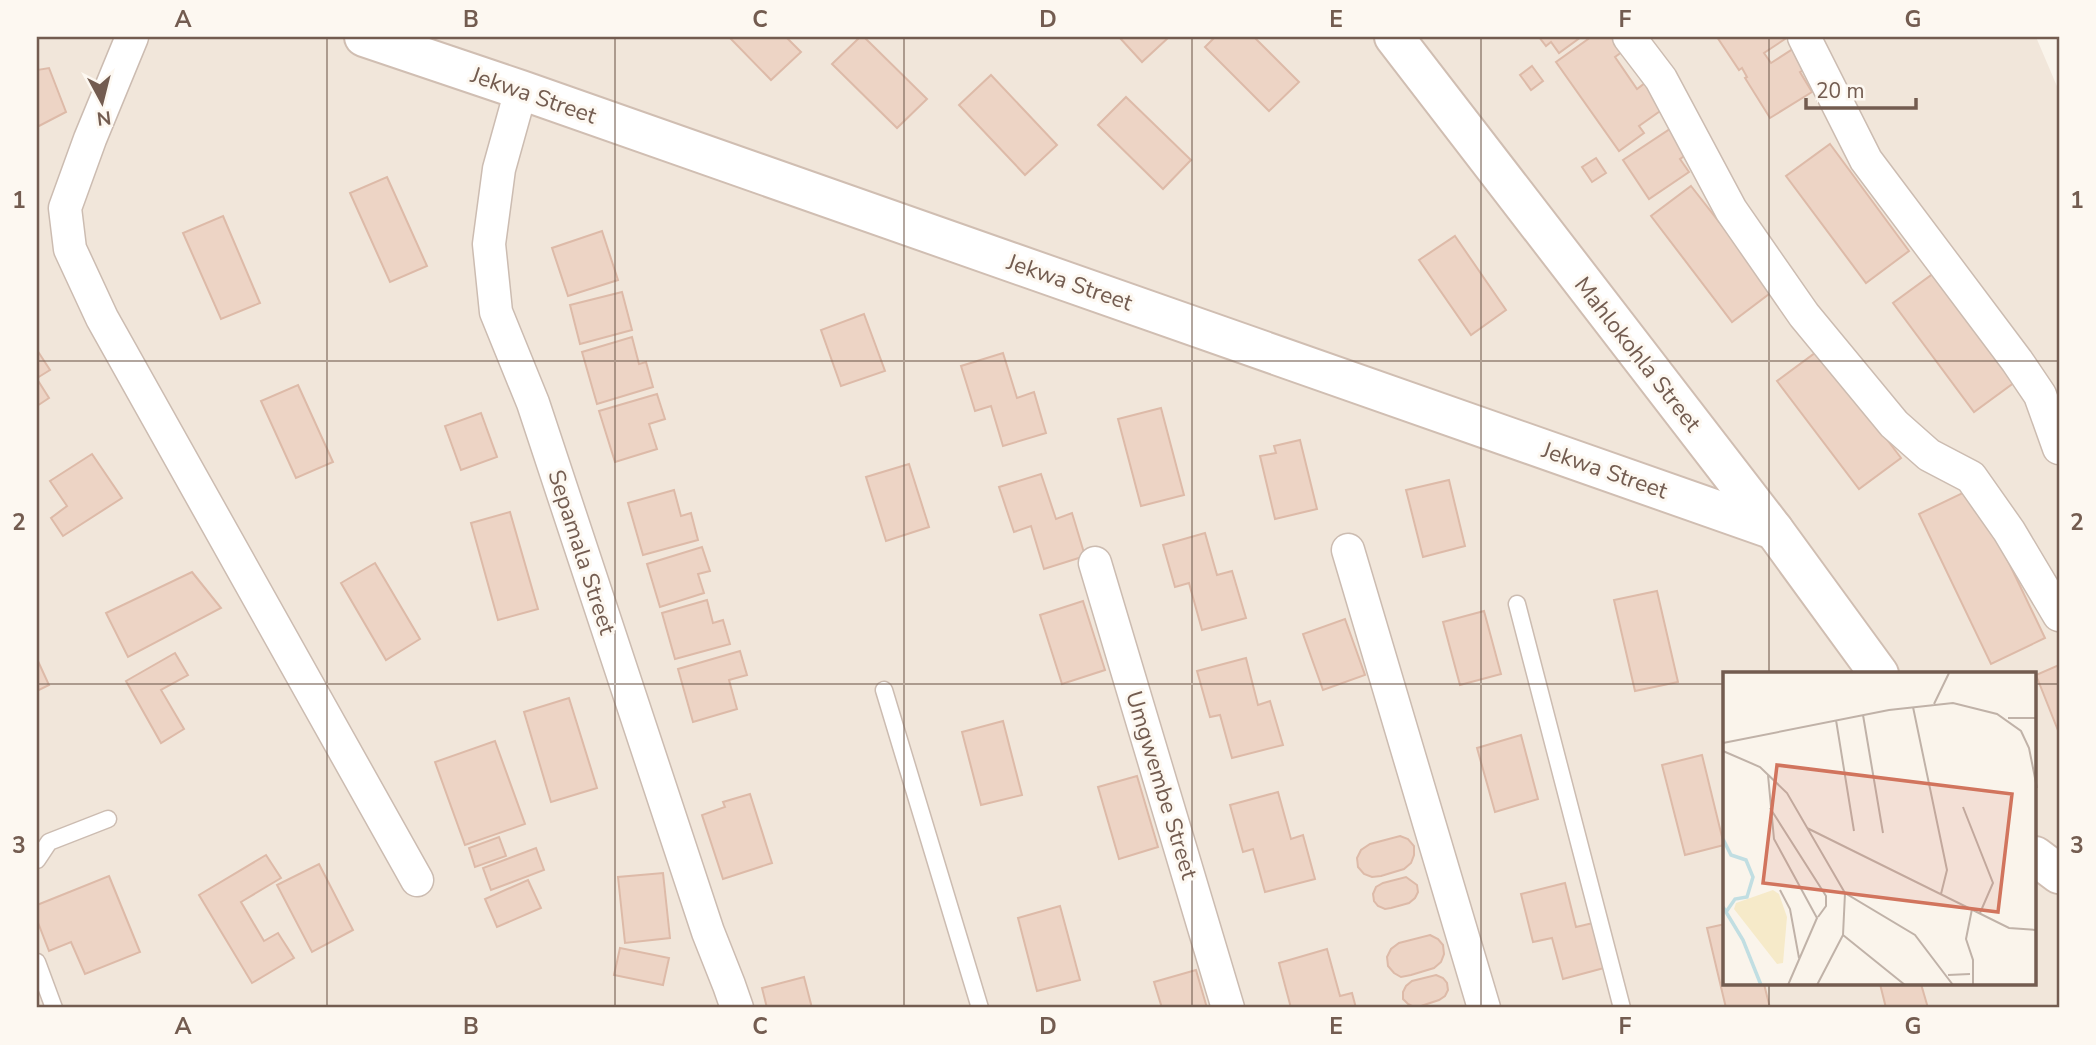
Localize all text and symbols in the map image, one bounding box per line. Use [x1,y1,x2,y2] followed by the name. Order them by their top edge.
[174,4,192,35] text: A
[463,4,479,35] text: B
[752,4,768,35] text: C
[1039,4,1057,35] text: D
[1329,4,1343,35] text: E
[1619,4,1632,35] text: F
[1905,4,1921,35] text: G
[466,59,602,132] street label: Jekwa Street
[66,66,136,136] north arrow
[1806,66,1916,110] scale bar
[1816,77,1865,105] text: 20 m
[95,104,113,132] text: N
[12,185,26,216] text: 1
[2070,185,2084,216] text: 1
[1002,246,1138,319] street label: Jekwa Street
[1567,270,1709,439] street label: Mahlokohla Street
[1537,434,1673,507] street label: Jekwa Street
[540,466,623,639] street label: Sepamala Street
[12,507,26,538] text: 2
[2070,507,2084,538] text: 2
[1723,672,2036,986] inset map
[1118,687,1205,884] street label: Umgwembe Street
[12,830,26,861] text: 3
[2070,830,2084,861] text: 3
[174,1011,192,1042] text: A
[463,1011,479,1042] text: B
[752,1011,768,1042] text: C
[1039,1011,1057,1042] text: D
[1329,1011,1343,1042] text: E
[1619,1011,1632,1042] text: F
[1905,1011,1921,1042] text: G

